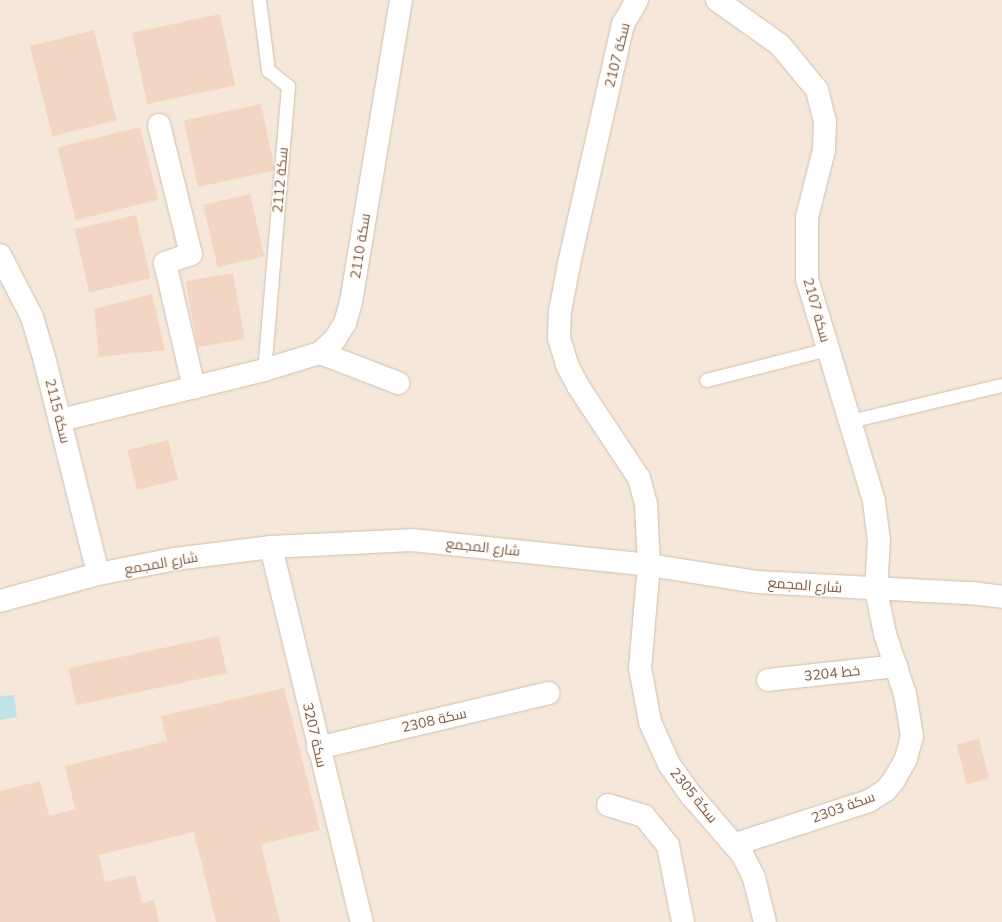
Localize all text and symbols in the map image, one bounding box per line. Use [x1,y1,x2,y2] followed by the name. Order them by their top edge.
[601,21,633,89] street label: سكة 2107
[269,146,291,214] street label: سكة 2112
[347,212,373,280] street label: سكة 2110
[800,276,834,344] street label: سكة 2107
[42,377,74,445] street label: سكة 2115
[445,535,521,559] street label: شارع المجمع
[123,548,199,578] street label: شارع المجمع
[767,574,843,596] street label: شارع المجمع
[803,662,861,684] street label: 3204 خط
[299,701,331,769] street label: سكة 3207
[400,704,468,736] street label: سكة 2308
[667,764,721,826] street label: سكة 2305
[809,788,877,826] street label: سكة 2303

